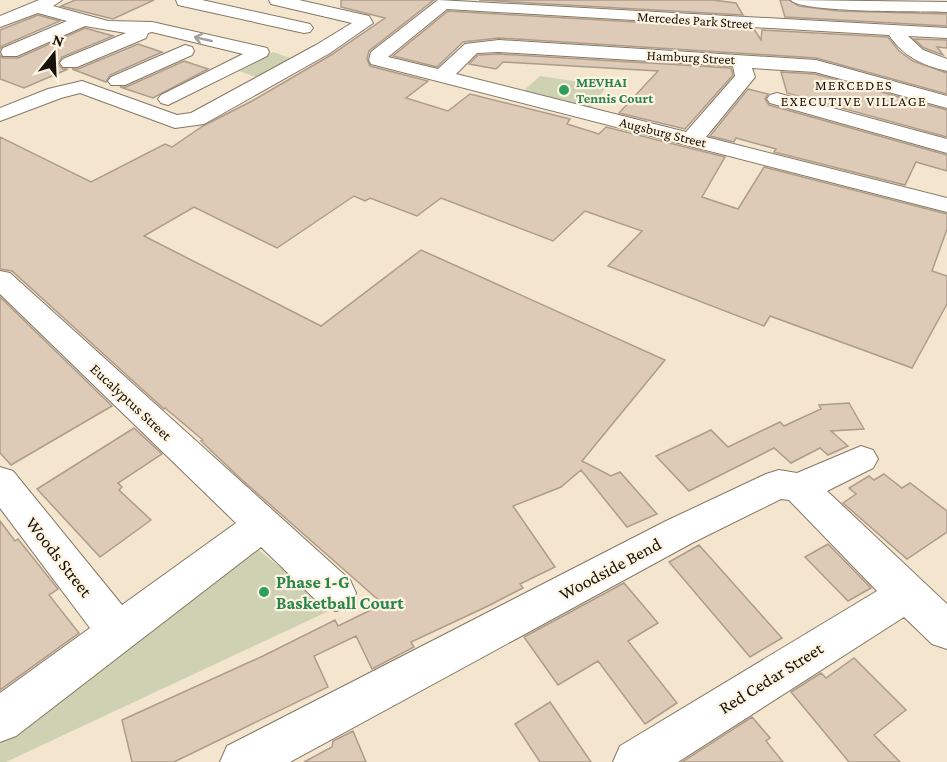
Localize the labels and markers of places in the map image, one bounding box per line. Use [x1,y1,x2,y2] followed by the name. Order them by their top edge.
[576,74,654,106] place label: MEVHAI Tennis Court
[557,83,571,97] marker: MEVHAI Tennis Court
[276,572,404,613] place label: Phase 1-G Basketball Court
[257,585,271,599] marker: Phase 1-G Basketball Court

